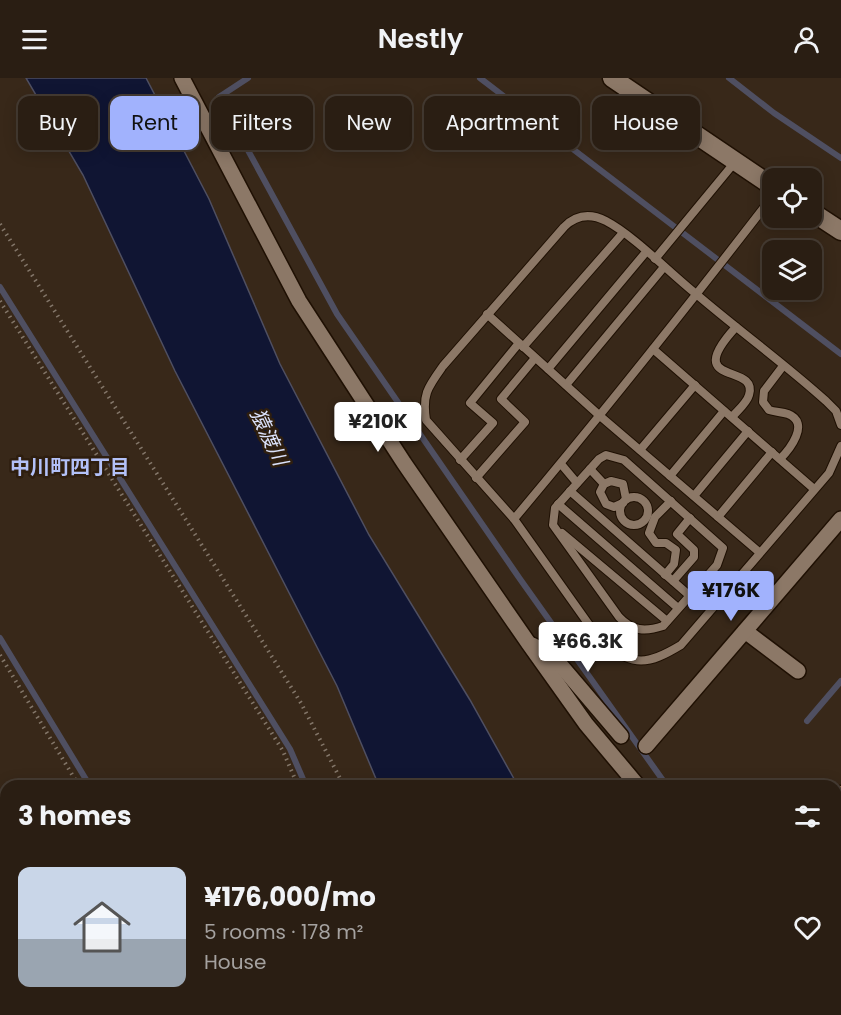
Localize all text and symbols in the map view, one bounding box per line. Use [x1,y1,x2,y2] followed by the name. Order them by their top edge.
[378,20,463,57] text: Nestly
[18,23,51,56] icon: menu
[790,23,823,56] icon: person
[18,96,98,150] chip: Buy
[110,96,199,150] chip: Rent
[211,96,313,150] chip: Filters
[325,96,412,150] chip: New
[424,96,580,150] chip: Apartment
[592,96,700,150] chip: House
[762,168,822,300] map controls
[762,168,822,228] button: locate
[762,240,822,300] button: layers
[336,402,420,453] pin: ¥210K
[244,404,295,472] water label: 猿渡川
[348,407,408,435] text: ¥210K
[10,453,130,481] district label: 中川町四丁目
[689,571,773,622] pin: ¥176K
[702,576,760,604] text: ¥176K
[539,622,637,673] pin: ¥66.3K
[553,627,623,655] text: ¥66.3K
[18,798,131,834] text: 3 homes
[791,800,824,833] icon: filters
[204,879,376,915] text: ¥176,000/mo
[66,891,138,963] icon: home
[791,911,824,944] icon: heart
[204,918,363,946] text: 5 rooms · 178 m²
[204,948,266,976] text: House

